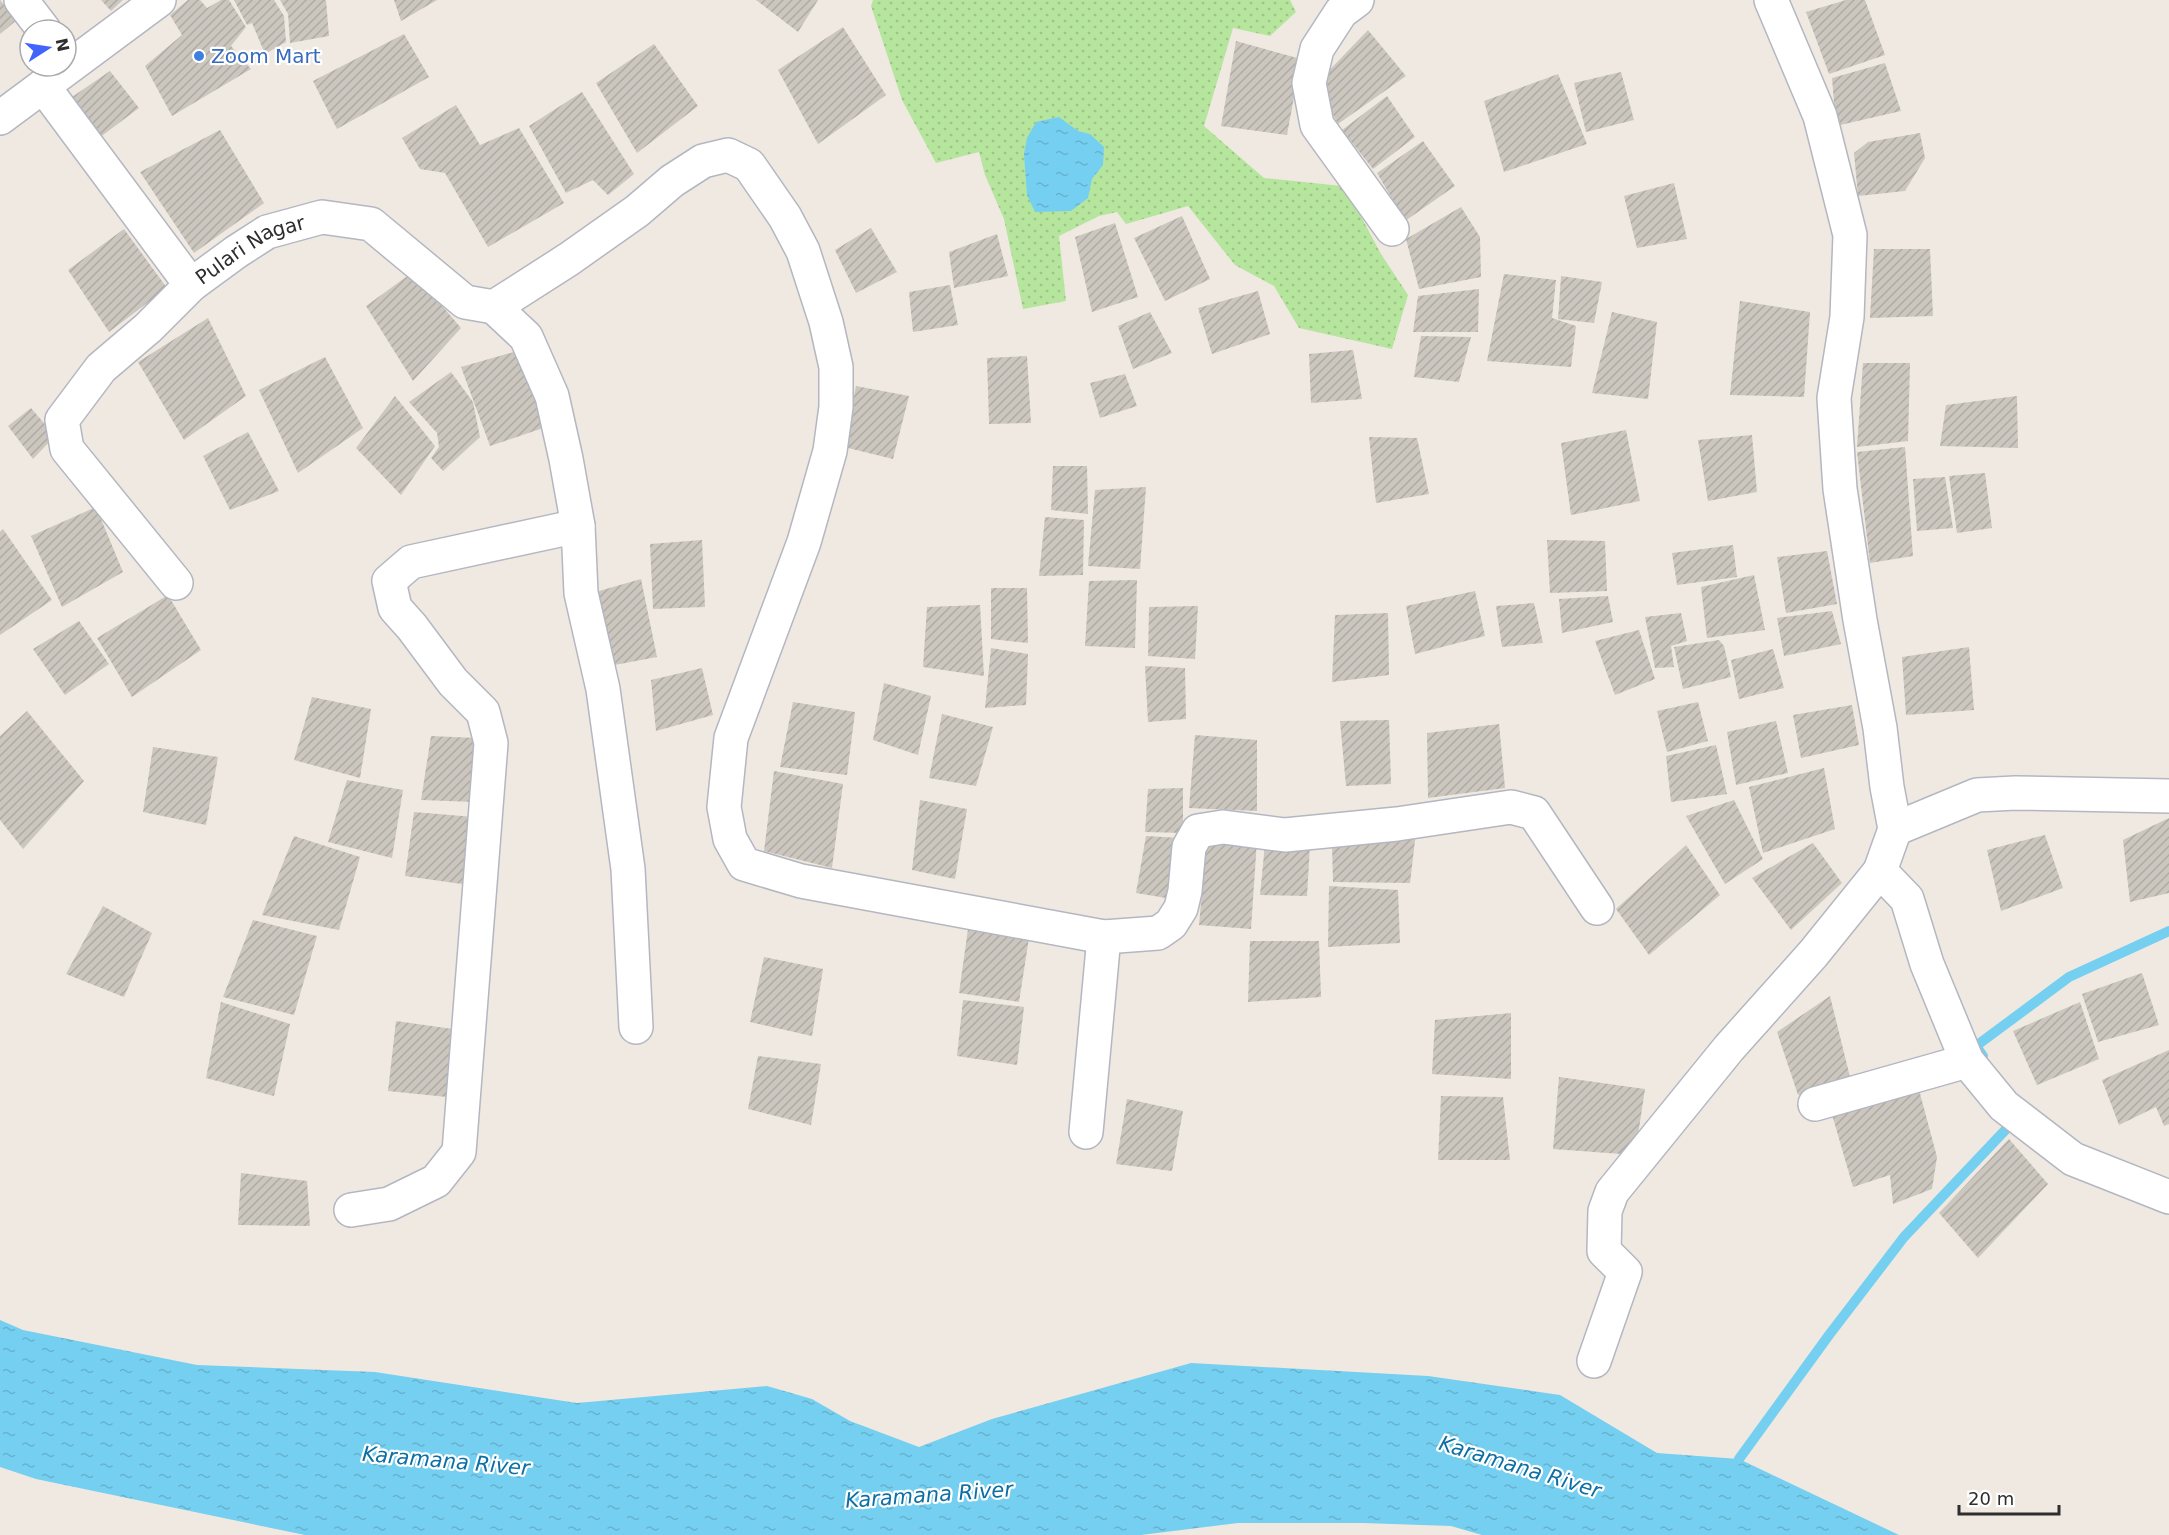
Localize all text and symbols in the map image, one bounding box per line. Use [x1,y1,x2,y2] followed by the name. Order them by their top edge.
[18,18,78,78] north arrow
[51,36,73,54] text: N
[211,44,321,68] place label: Zoom Mart
[192,49,206,63] marker: Zoom Mart
[191,210,308,290] street label: Pulari Nagar
[1436,1431,1605,1503] water label: Karamana River
[361,1442,532,1480] water label: Karamana River
[844,1477,1015,1513] water label: Karamana River
[1959,1478,2060,1516] scale bar
[1968,1488,2014,1509] text: 20 m

